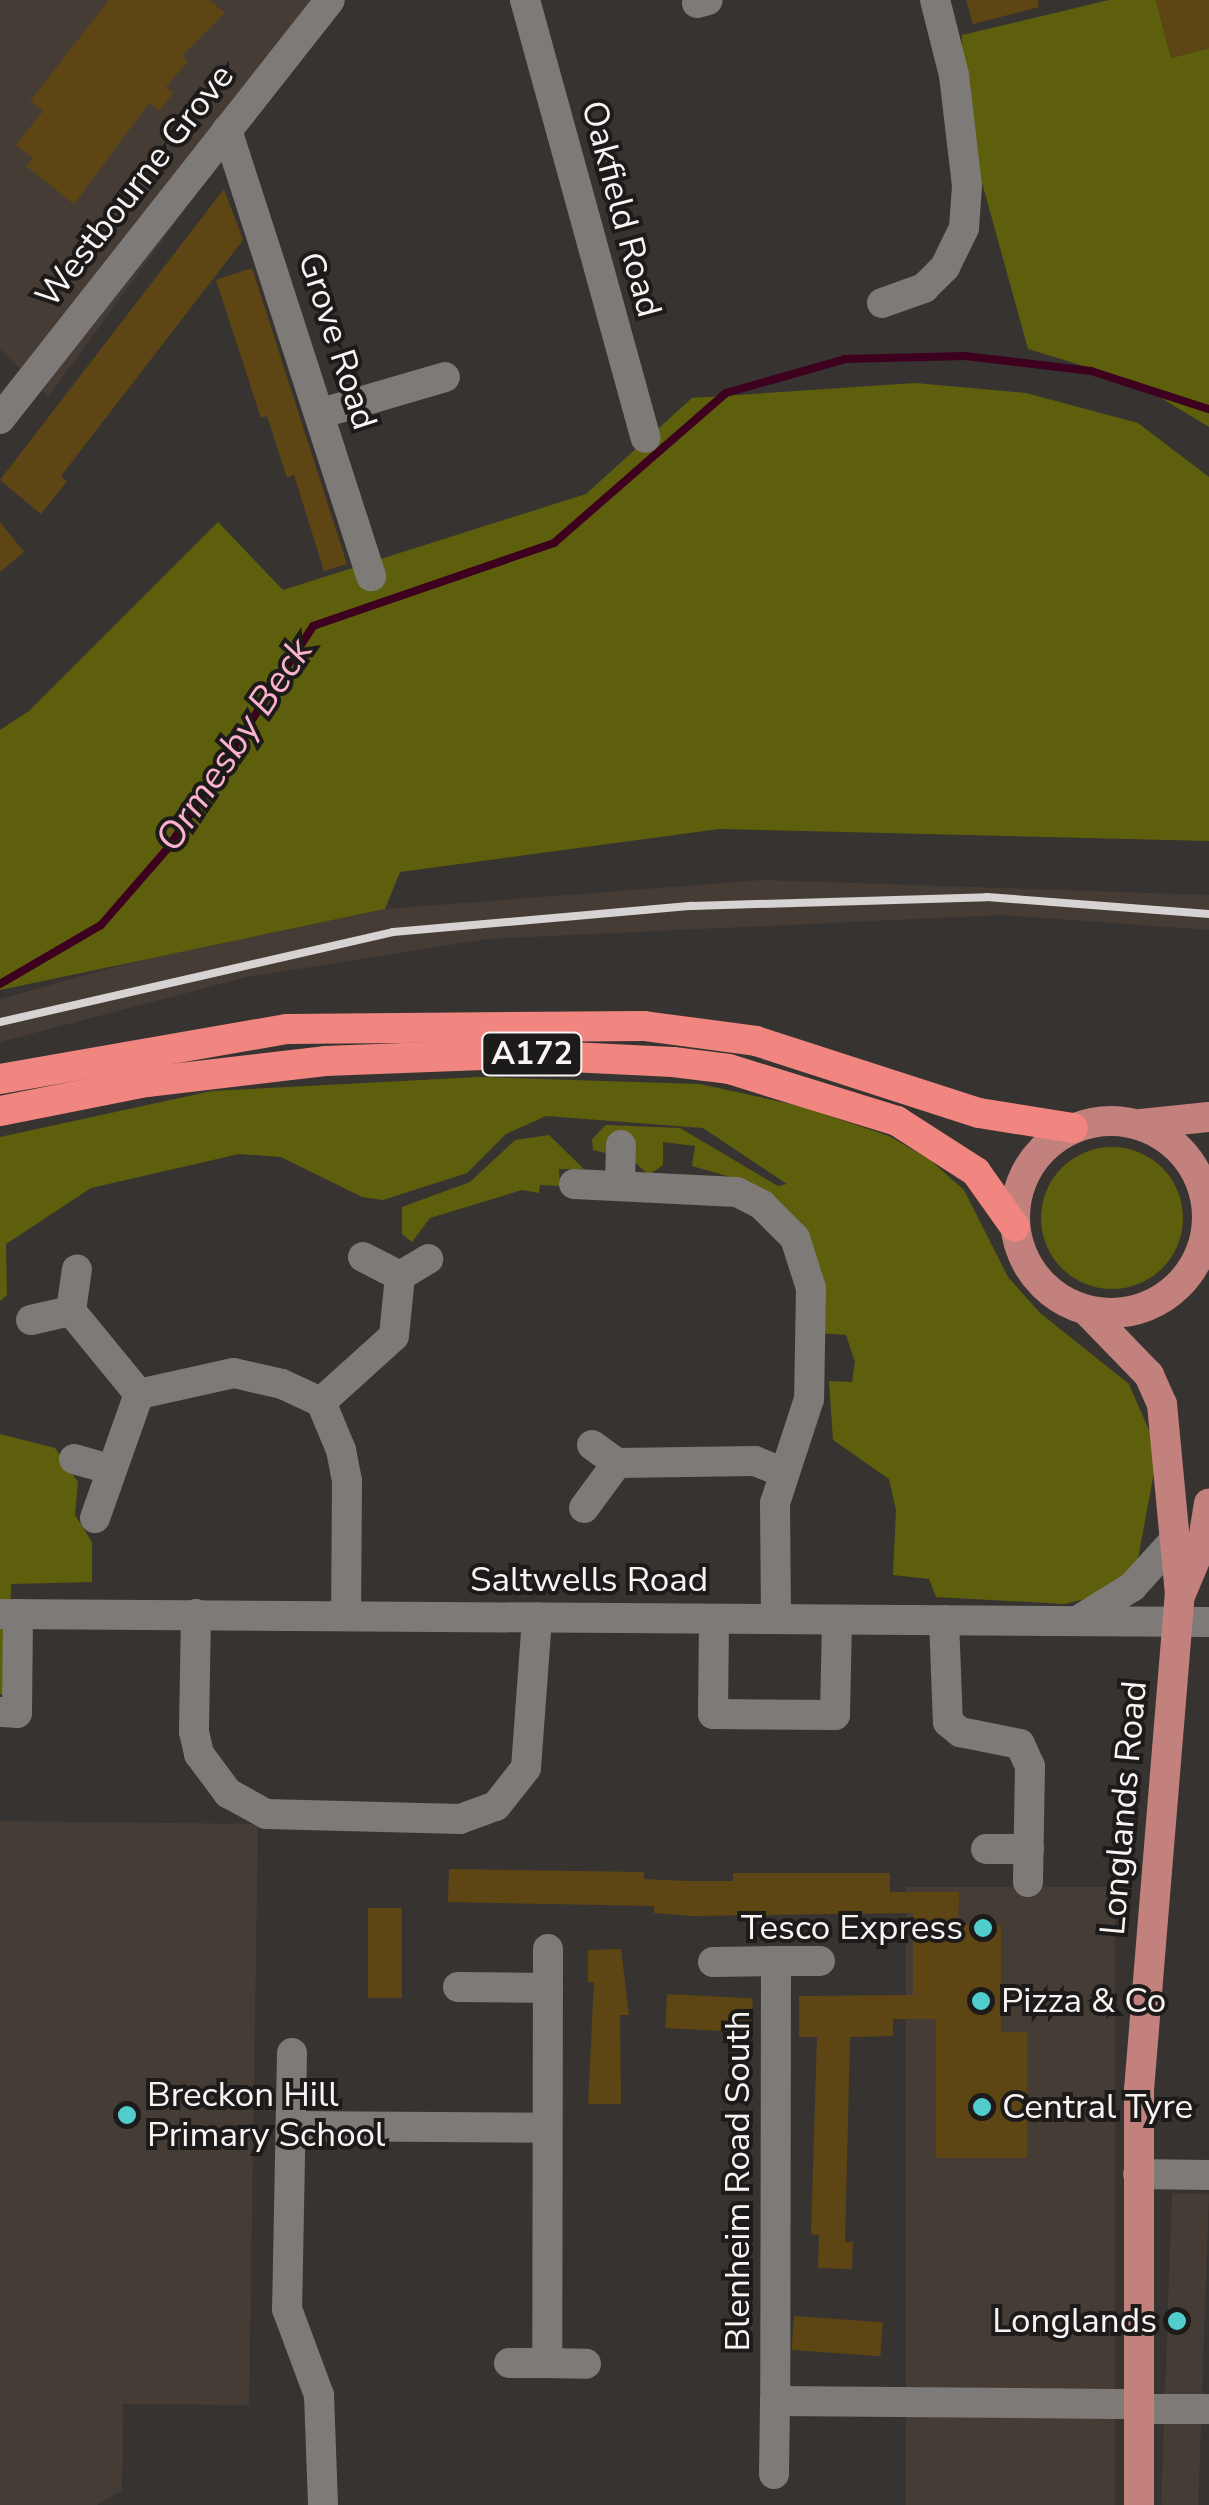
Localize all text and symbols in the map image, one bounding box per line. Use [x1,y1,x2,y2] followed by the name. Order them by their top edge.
[27,56,243,316] street label: Westbourne Grove
[572,96,670,322] street label: Oakfield Road
[289,247,385,435] street label: Grove Road
[146,630,322,860] water label: Ormesby Beck
[480,1027,584,1081] road number: A172
[470,1559,708,1601] street label: Saltwells Road
[1092,1679,1156,1937] street label: Longlands Road
[741,1907,963,1949] place label: Tesco Express
[972,1917,994,1939] marker: Tesco Express
[1001,1980,1166,2022] place label: Pizza & Co
[970,1990,992,2012] marker: Pizza & Co
[717,2010,759,2352] street label: Blenheim Road South
[147,2074,385,2156] place label: Breckon Hill Primary School
[1002,2086,1193,2128] place label: Central Tyre
[971,2096,993,2118] marker: Central Tyre
[116,2104,138,2126] marker: Breckon Hill Primary School
[992,2300,1157,2342] place label: Longlands
[1166,2310,1188,2332] marker: Longlands

